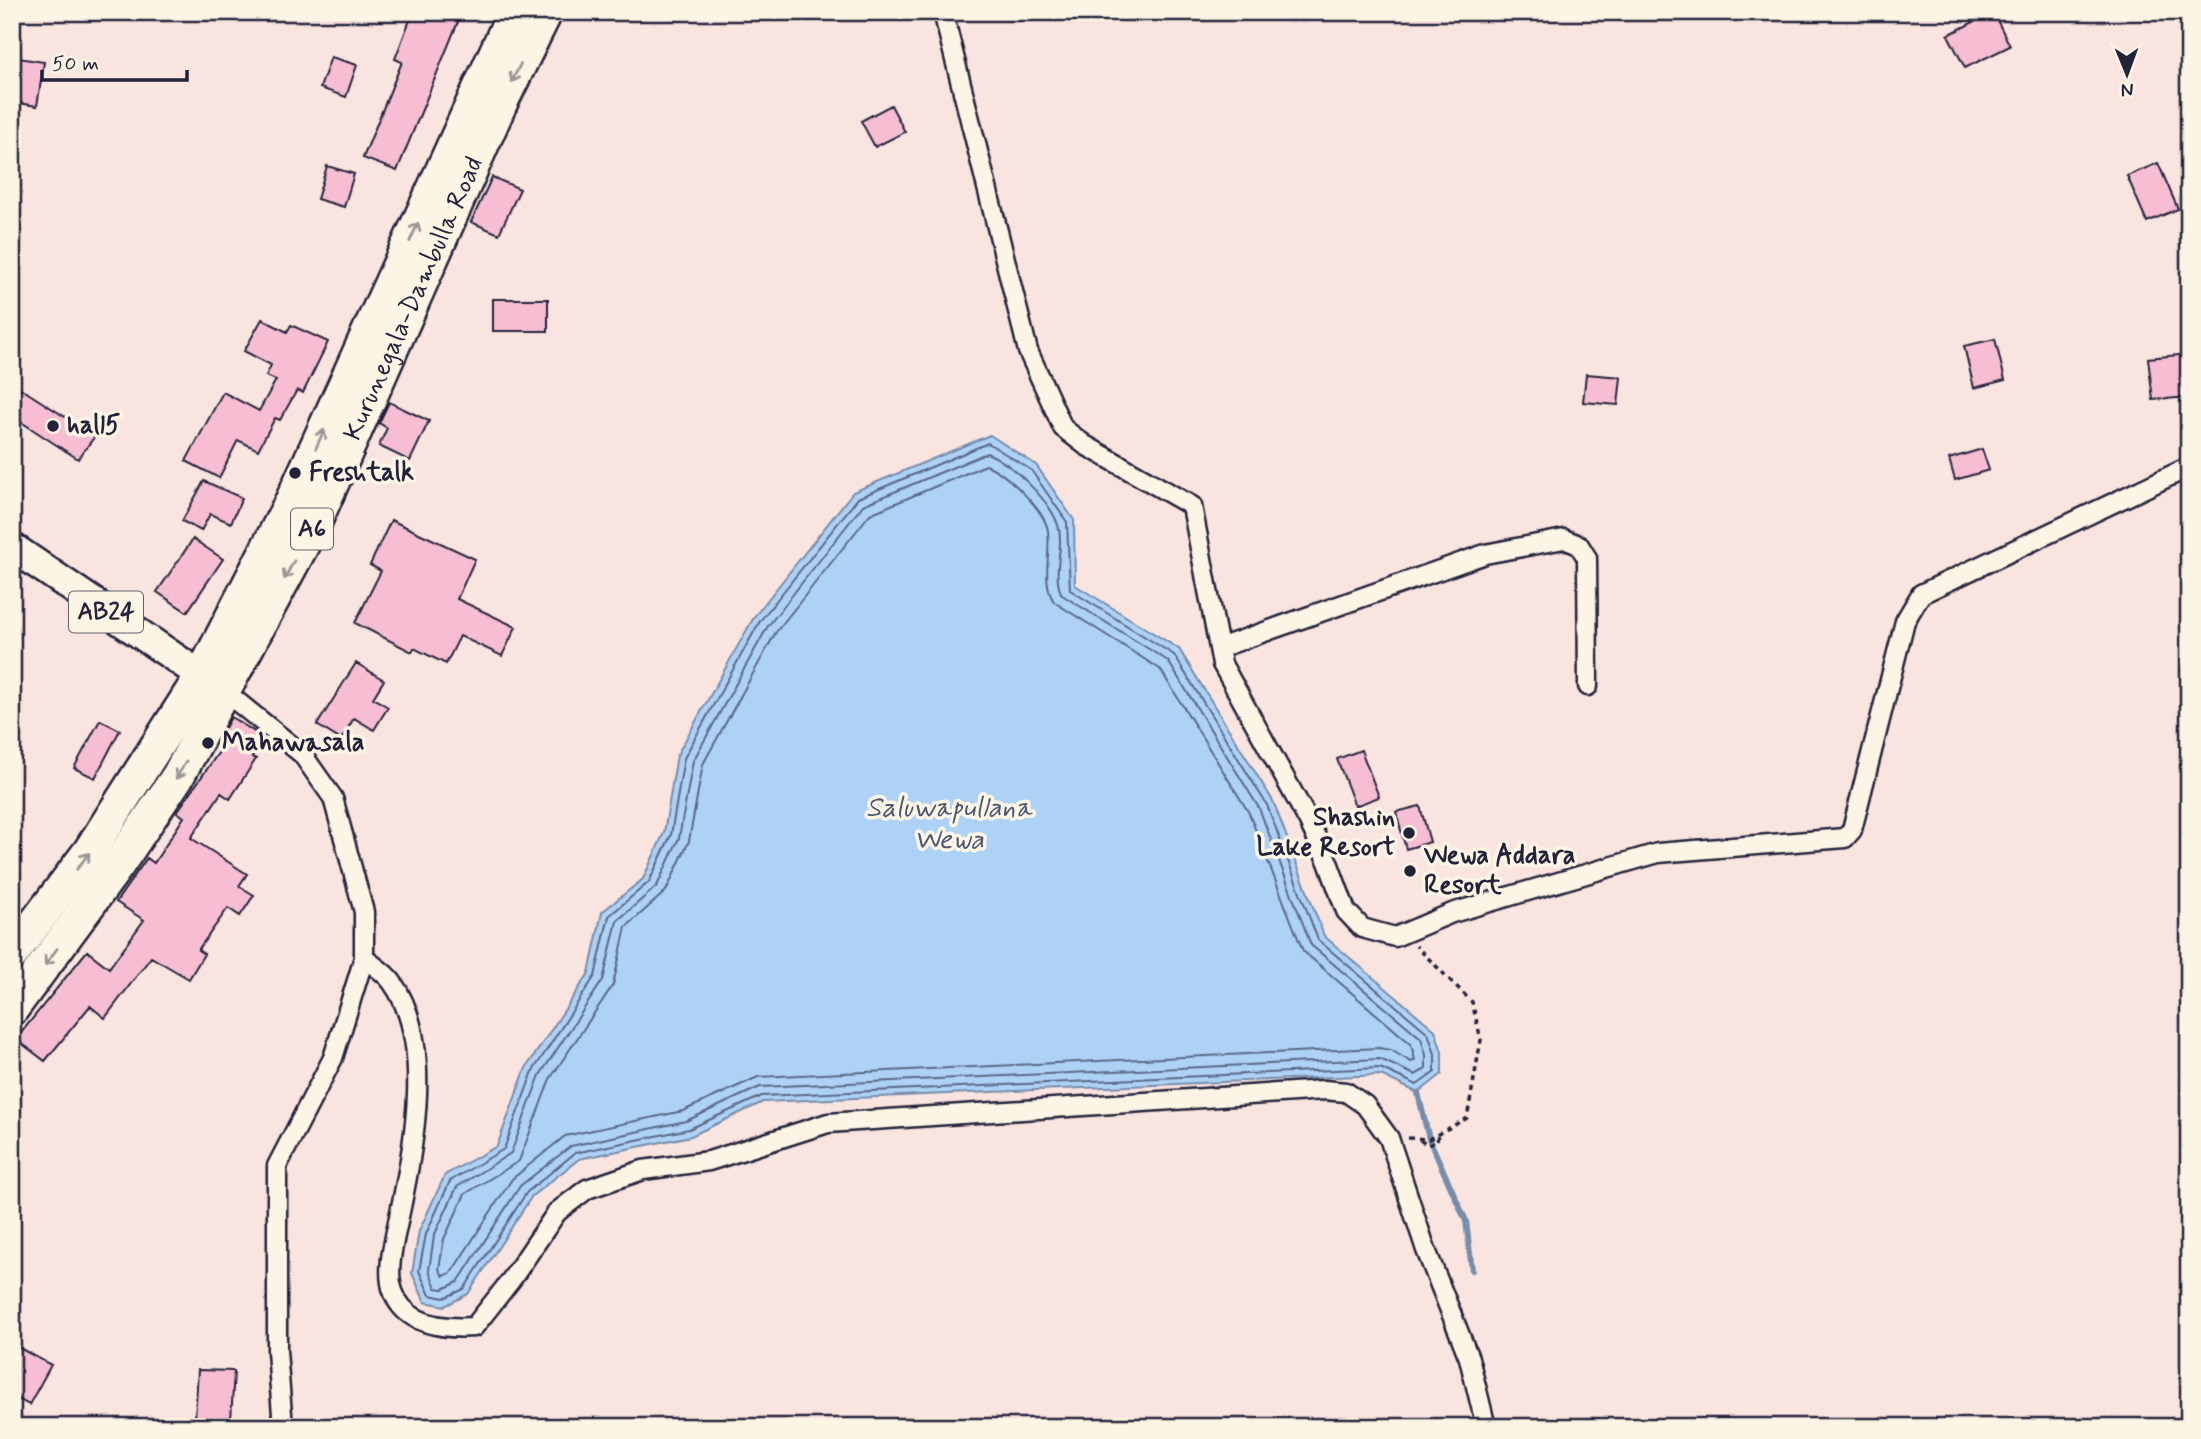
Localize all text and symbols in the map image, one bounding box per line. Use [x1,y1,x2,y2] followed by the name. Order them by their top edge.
[42,38,187,82] scale bar
[2092,38,2162,108] north arrow
[52,50,99,78] text: 50 m
[508,62,522,83] one-way arrow
[2121,77,2134,102] text: N
[336,152,492,446] street label: Kurunegala-Dambulla Road
[408,221,421,243] one-way arrow
[67,409,121,443] place label: hall5
[45,418,61,434] marker: hall5
[314,428,327,449] one-way arrow
[309,456,414,490] place label: Freshtalk
[287,465,303,481] marker: Freshtalk
[291,508,333,550] road number: A6
[282,559,296,580] one-way arrow
[69,592,143,632] road number: AB24
[222,726,364,760] place label: Mahawasala
[200,735,216,751] marker: Mahawasala
[174,759,187,780] one-way arrow
[866,790,1033,859] water label: Saluwapullana Wewa
[1256,801,1395,865] place label: Shashin Lake Resort
[1401,825,1417,841] marker: Shashin Lake Resort
[1423,839,1575,903] place label: Wewa Addara Resort
[75,851,90,870] one-way arrow
[1402,863,1418,879] marker: Wewa Addara Resort
[44,947,59,966] one-way arrow

